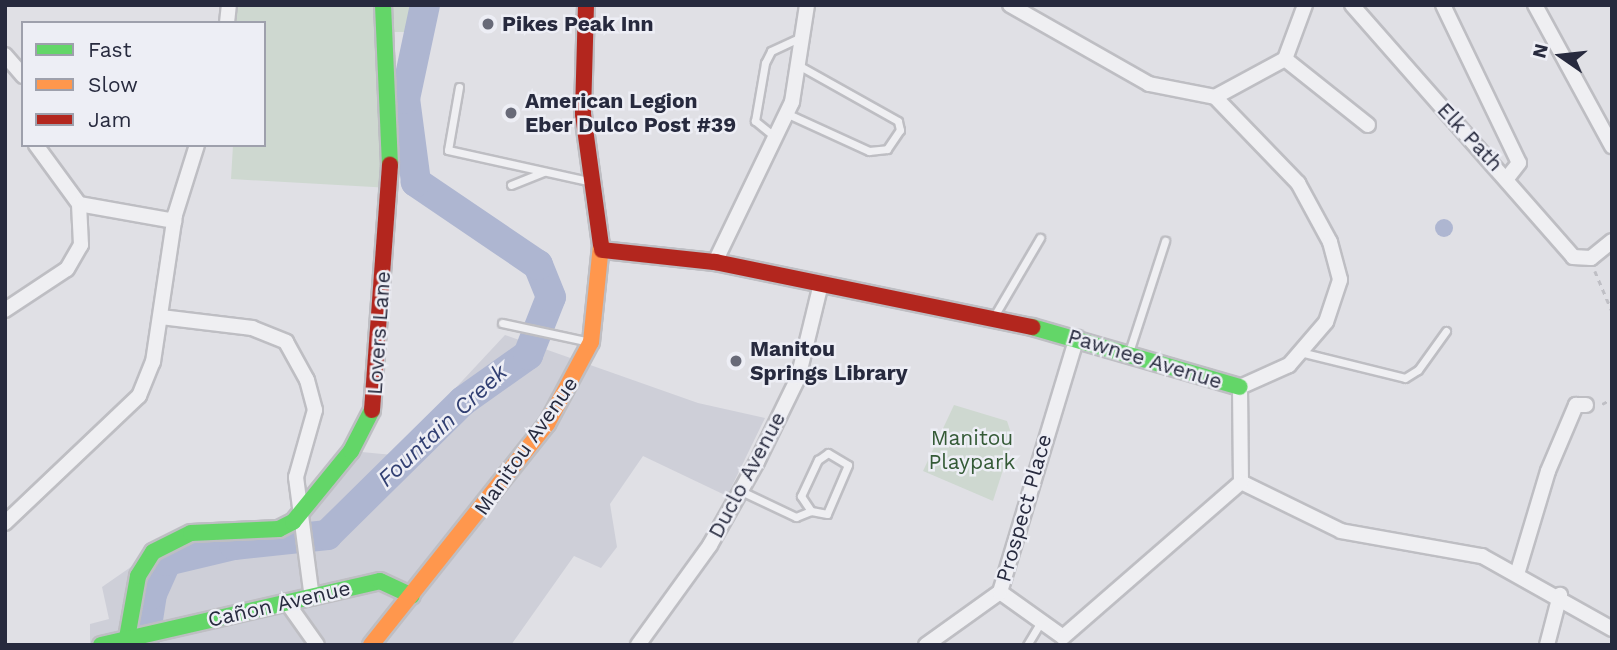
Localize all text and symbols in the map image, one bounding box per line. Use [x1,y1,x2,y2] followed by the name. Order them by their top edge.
[502,11,654,37] place label: Pikes Peak Inn
[480,16,496,32] marker: Pikes Peak Inn
[21,21,266,147] legend
[1526,21,1596,91] north arrow
[88,37,132,62] text: Fast
[1527,41,1553,60] text: N
[88,72,138,97] text: Slow
[525,88,737,138] place label: American Legion Eber Dulco Post #39
[1432,97,1508,177] street label: Elk Path
[503,105,519,121] marker: American Legion Eber Dulco Post #39
[88,107,131,132] text: Jam
[362,270,396,396] street label: Lovers Lane
[1064,323,1226,395] street label: Pawnee Avenue
[750,336,908,386] place label: Manitou Springs Library
[728,353,744,369] marker: Manitou Springs Library
[373,359,513,493] water label: Fountain Creek
[469,372,583,520] street label: Manitou Avenue
[703,407,791,543] street label: Duclo Avenue
[929,425,1015,475] park label: Manitou Playpark
[991,431,1057,585] street label: Prospect Place
[205,575,353,633] street label: Cañon Avenue

